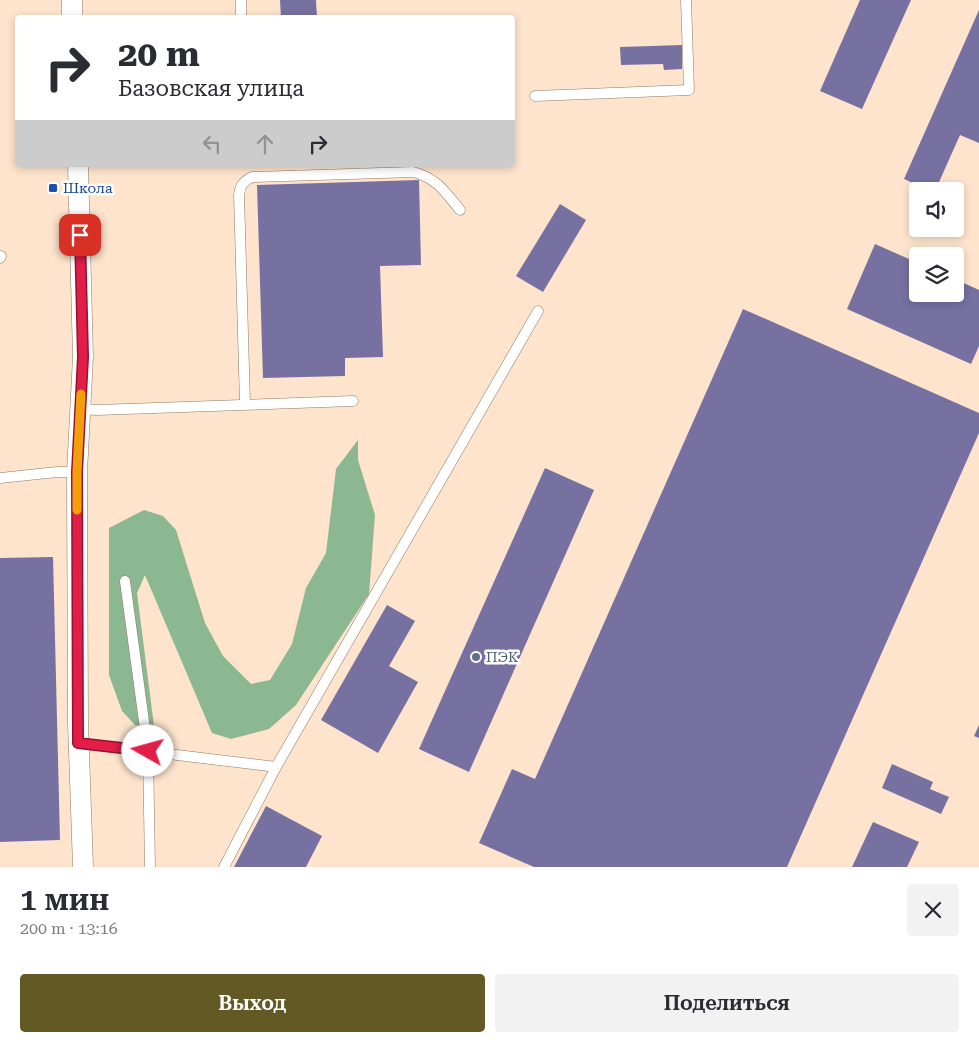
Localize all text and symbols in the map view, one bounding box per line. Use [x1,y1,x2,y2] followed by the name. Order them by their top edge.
[118,34,200,75] text: 20 m
[35,35,100,100] icon: right
[118,76,304,101] text: Базовская улица
[198,130,226,158] icon: left
[251,130,279,158] icon: ahead
[304,130,332,158] icon: right
[63,180,113,196] place label: Школа
[47,182,59,194] marker: Школа
[909,182,964,302] map controls
[909,182,964,237] button: sound
[59,214,101,256] pin
[66,221,94,249] icon: arrive
[909,247,964,302] button: layers
[486,649,518,665] place label: ПЭК
[470,651,482,663] marker: ПЭК
[121,724,173,776] position arrow
[20,882,109,917] text: 1 мин
[907,884,959,936] button: close
[20,919,118,938] text: 200 m · 13:16
[20,974,485,1032] button: Выход
[495,974,959,1032] button: Поделиться

